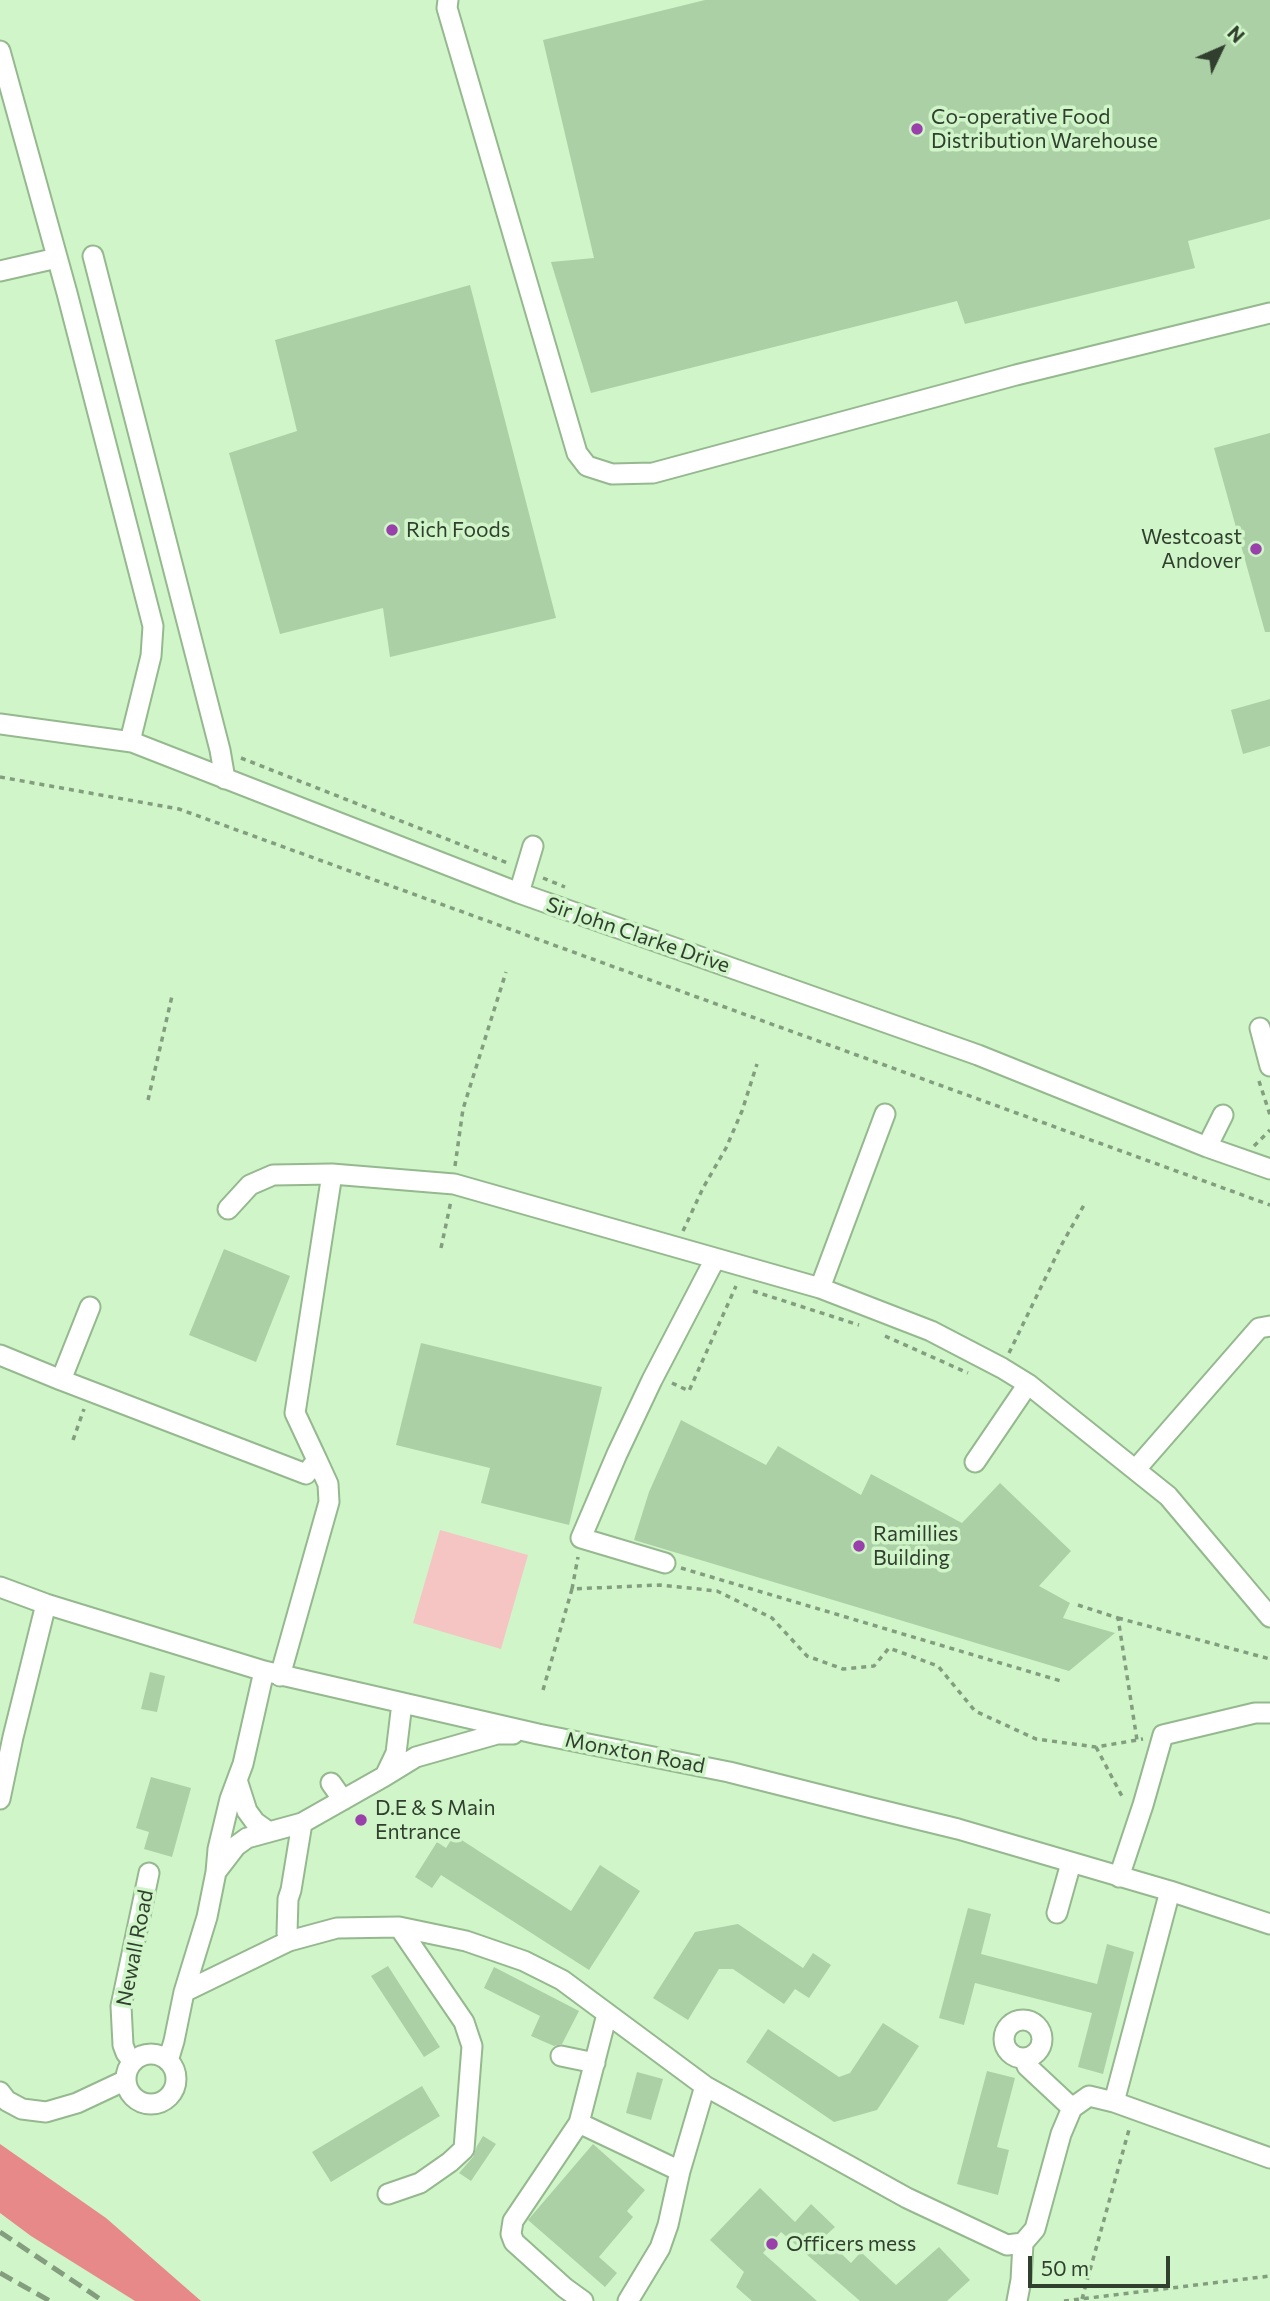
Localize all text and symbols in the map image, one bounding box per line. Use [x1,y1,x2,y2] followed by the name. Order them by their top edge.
[1186,14,1256,84] north arrow
[1223,21,1250,47] text: N
[931,104,1158,154] place label: Co-operative Food Distribution Warehouse
[909,121,925,137] marker: Co-operative Food Distribution Warehouse
[406,517,510,543] place label: Rich Foods
[384,522,400,538] marker: Rich Foods
[1141,524,1242,574] place label: Westcoast Andover
[1248,541,1264,557] marker: Westcoast Andover
[543,892,733,978] street label: Sir John Clarke Drive
[873,1521,958,1571] place label: Ramillies Building
[851,1538,867,1554] marker: Ramillies Building
[563,1727,707,1779] street label: Monxton Road
[375,1795,495,1845] place label: D.E & S Main Entrance
[353,1812,369,1828] marker: D.E & S Main Entrance
[111,1888,159,2008] street label: Newall Road
[786,2231,916,2257] place label: Officers mess
[764,2236,780,2252] marker: Officers mess
[1032,2242,1174,2286] scale bar
[1041,2255,1089,2280] text: 50 m

